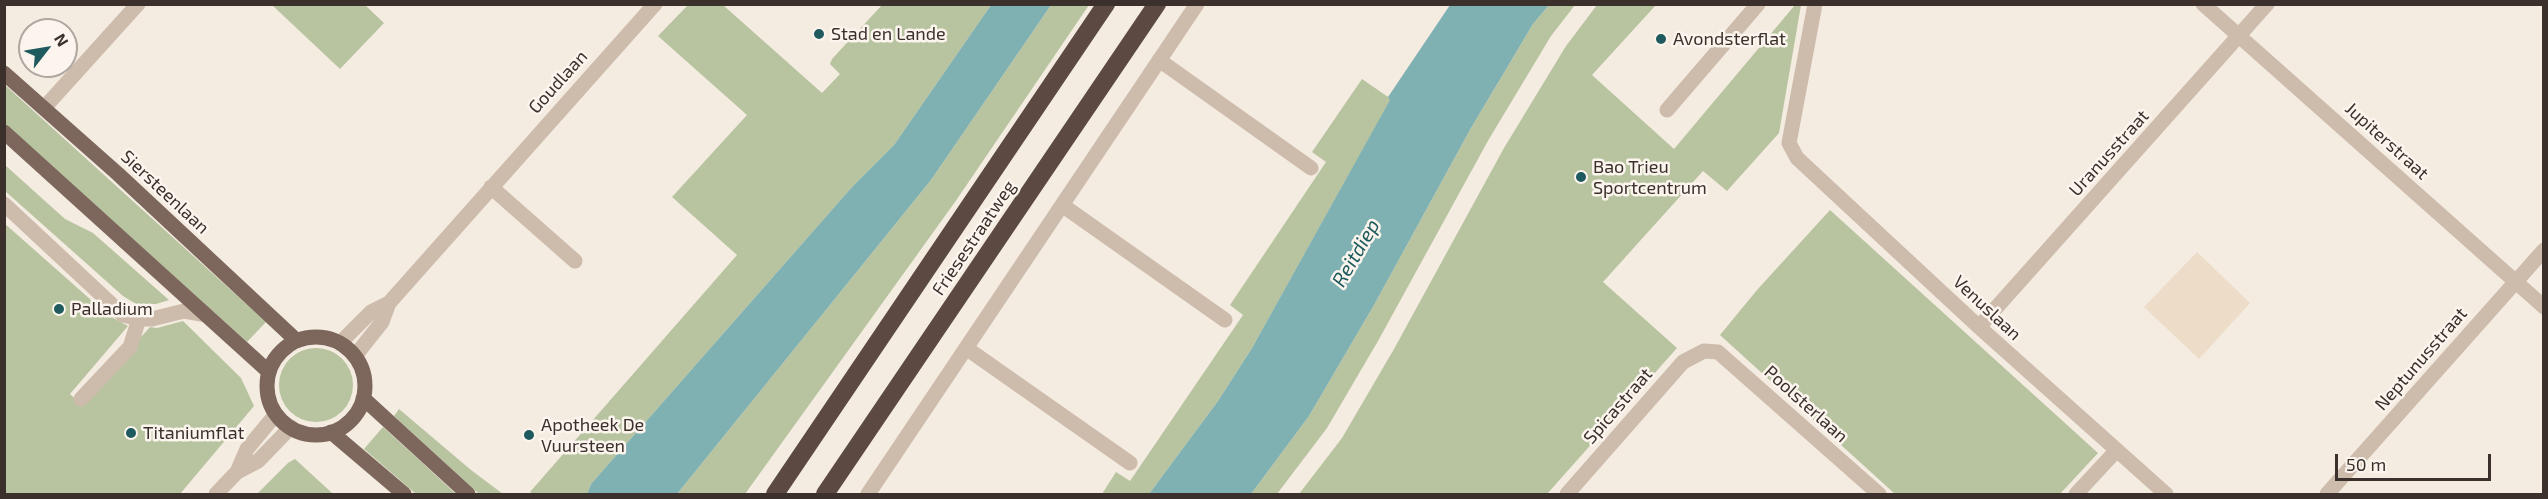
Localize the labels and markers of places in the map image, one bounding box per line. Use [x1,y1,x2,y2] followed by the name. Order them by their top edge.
[831,23,946,45] place label: Stad en Lande
[812,27,826,41] marker: Stad en Lande
[1673,28,1786,50] place label: Avondsterflat
[1654,32,1668,46] marker: Avondsterflat
[1593,156,1707,198] place label: Bao Trieu Sportcentrum
[1574,170,1588,184] marker: Bao Trieu Sportcentrum
[71,298,153,320] place label: Palladium
[52,302,66,316] marker: Palladium
[541,414,644,456] place label: Apotheek De Vuursteen
[143,422,244,444] place label: Titaniumflat
[124,426,138,440] marker: Titaniumflat
[522,428,536,442] marker: Apotheek De Vuursteen

